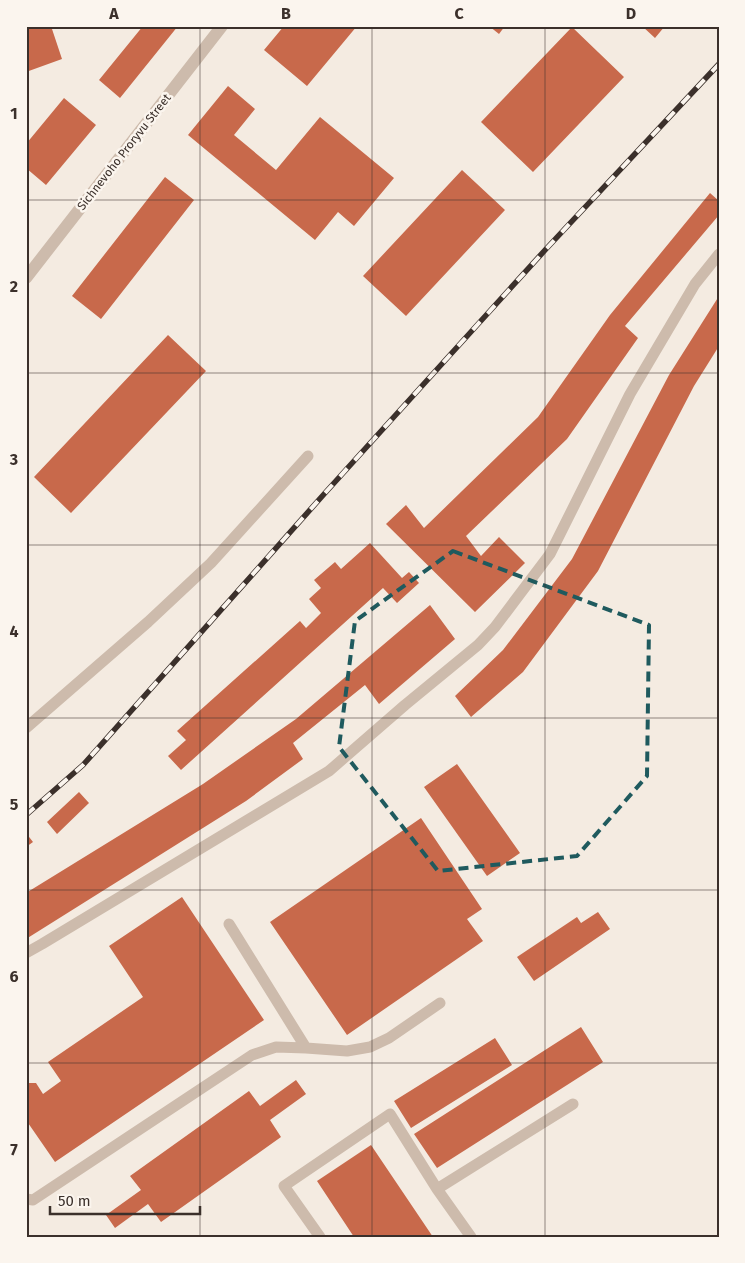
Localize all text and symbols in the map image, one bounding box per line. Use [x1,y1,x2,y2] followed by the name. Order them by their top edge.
[108,4,119,23] text: A
[281,4,291,23] text: B
[454,4,464,23] text: C
[626,4,636,23] text: D
[74,91,174,213] street label: Sichnevoho Proryvu Street
[10,104,18,123] text: 1
[10,277,18,296] text: 2
[9,450,18,469] text: 3
[9,622,19,641] text: 4
[10,795,19,814] text: 5
[9,967,19,986] text: 6
[10,1140,18,1159] text: 7
[50,1183,200,1215] scale bar
[58,1192,91,1210] text: 50 m

